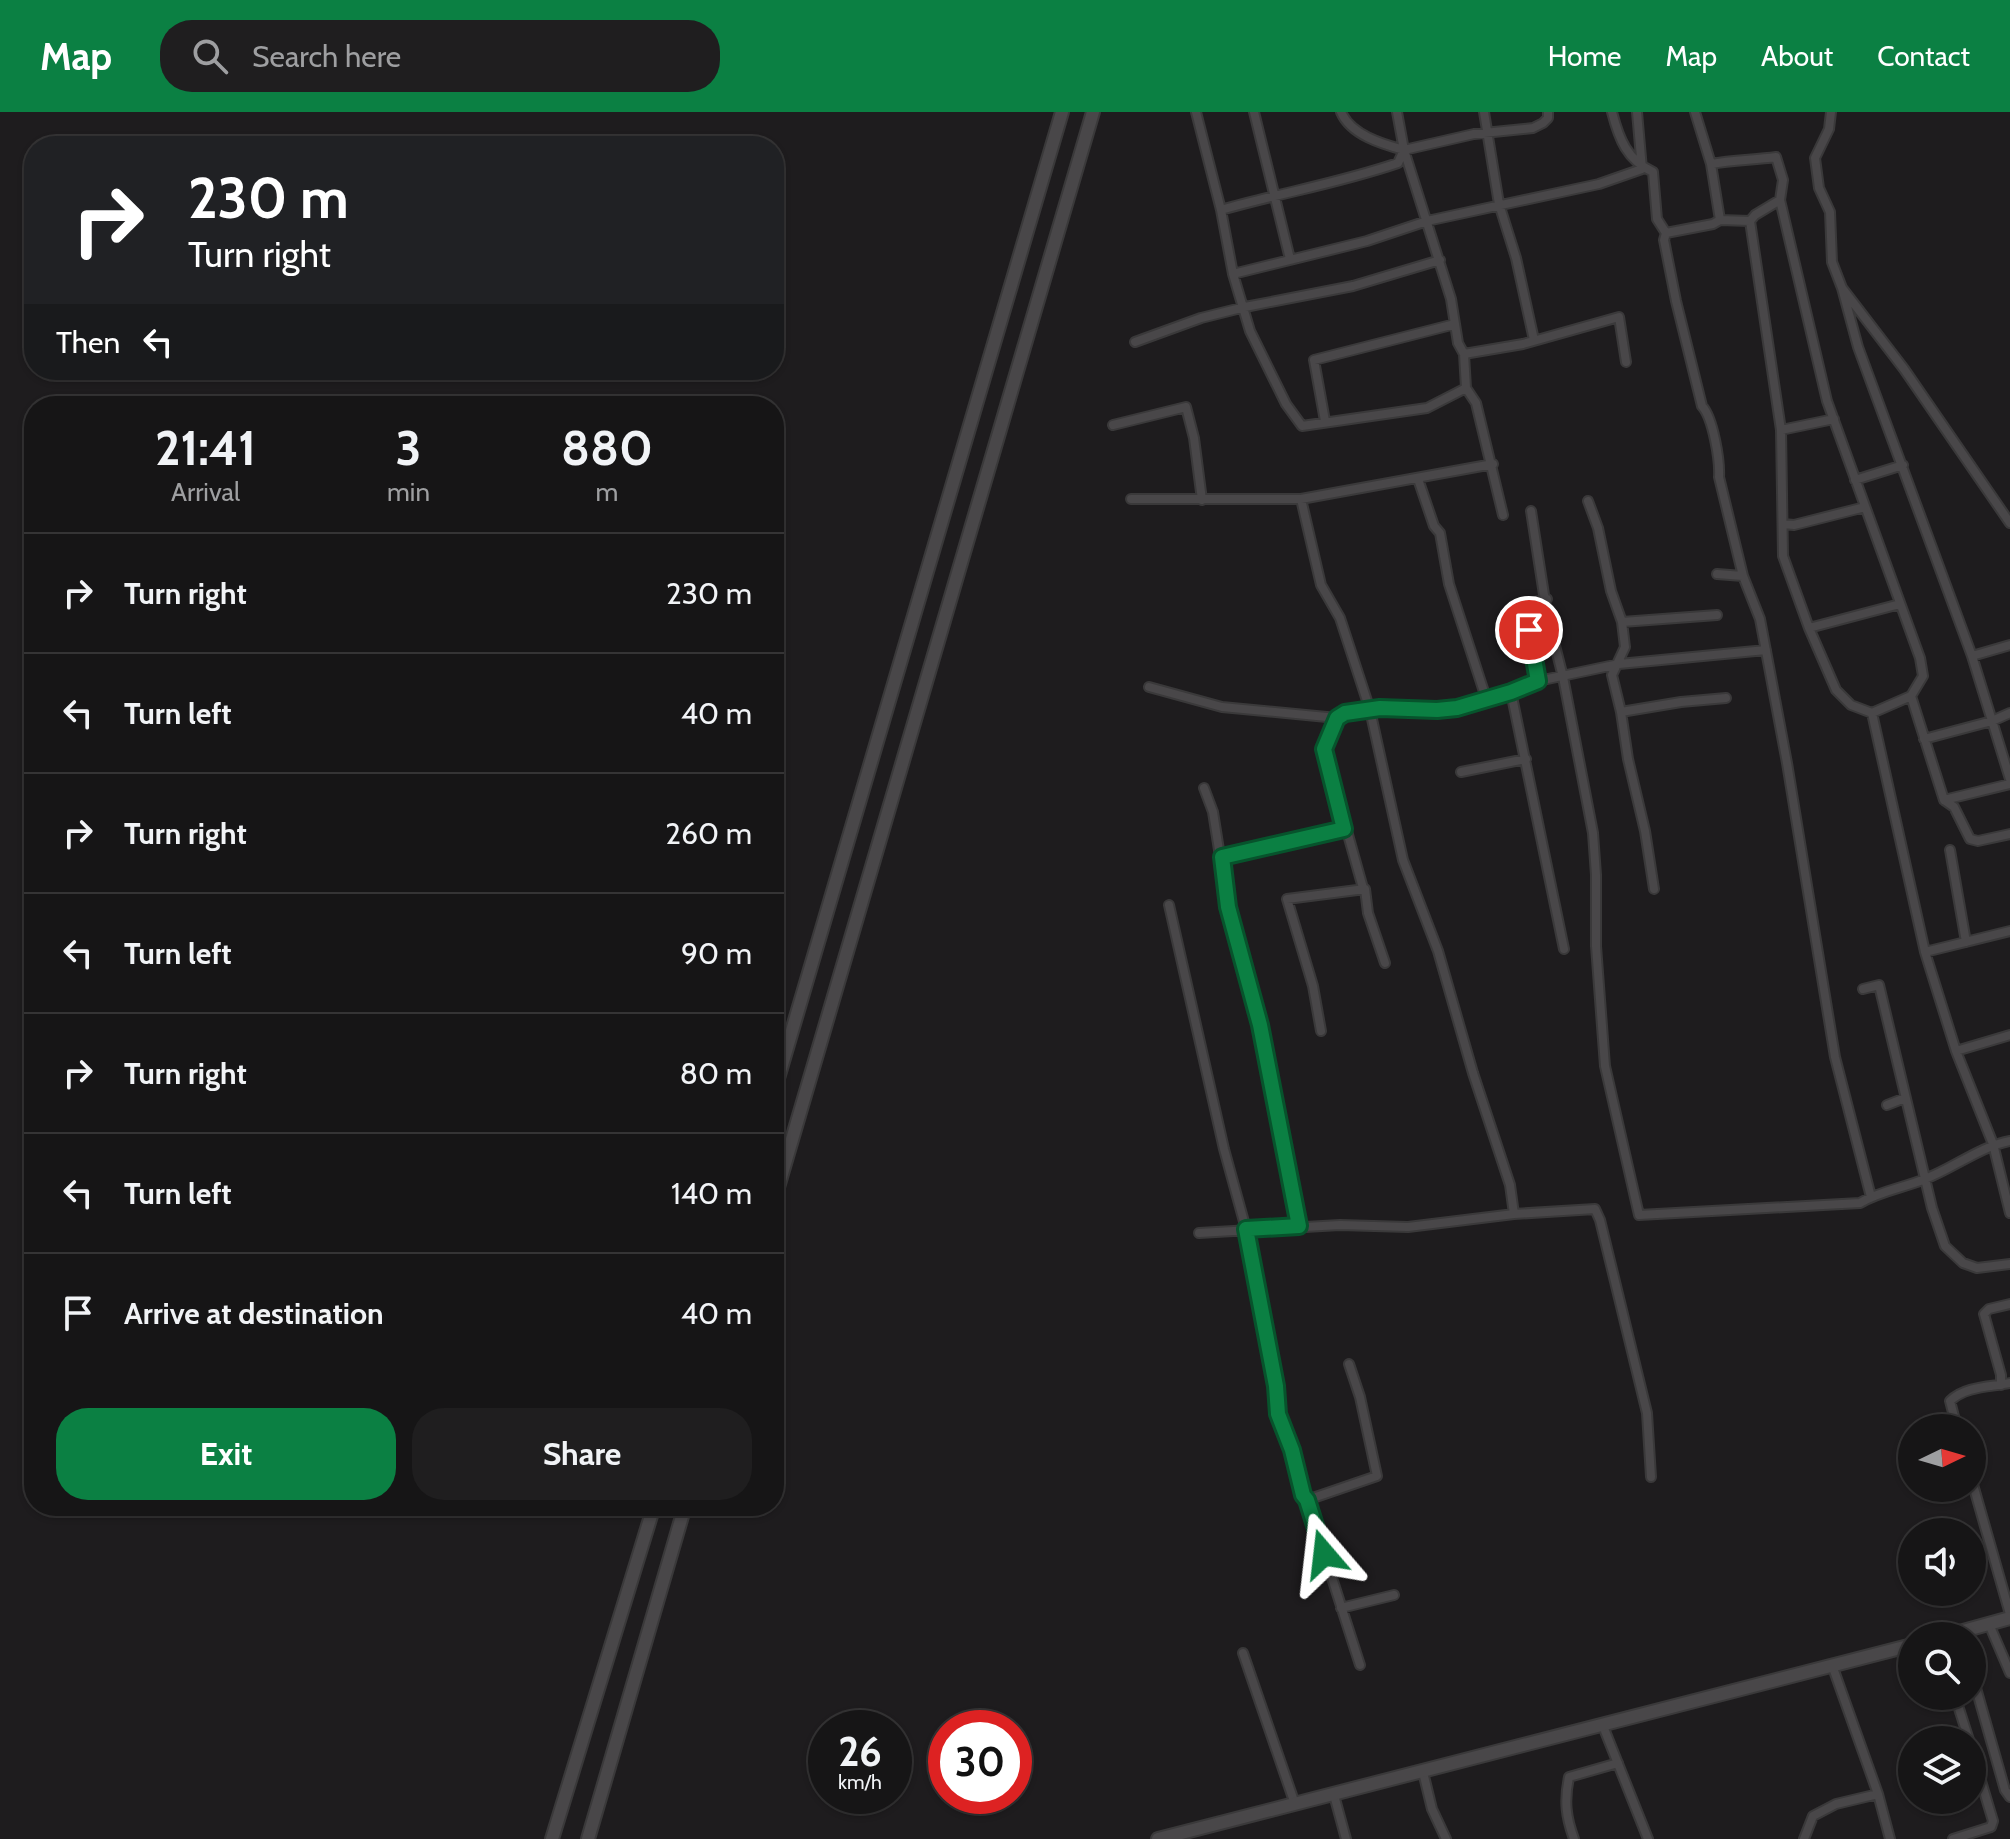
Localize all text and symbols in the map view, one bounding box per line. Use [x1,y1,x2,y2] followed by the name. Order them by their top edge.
[160,20,720,92] search box
[40,33,112,80] text: Map
[188,34,232,78] icon: search
[252,38,401,75] text: Search here
[1548,39,1621,73] text: Home
[1665,39,1717,73] text: Map
[1761,39,1833,73] text: About
[1877,39,1970,73] text: Contact
[188,164,349,232] text: 230 m
[56,168,160,272] icon: right
[188,232,331,276] text: Turn right
[136,320,180,364] icon: left
[56,324,120,361] text: Then
[155,419,256,477] text: 21:41
[396,419,421,477] text: 3
[561,419,653,477] text: 880
[171,476,240,508] text: Arrival
[387,476,430,508] text: min
[596,476,618,508] text: m
[56,571,100,615] icon: right
[124,575,247,612] text: Turn right
[666,575,752,612] text: 230 m
[1495,596,1563,664] pin
[1507,608,1551,652] icon: arrive
[56,691,100,735] icon: left
[124,695,232,732] text: Turn left
[681,695,752,732] text: 40 m
[56,811,100,855] icon: right
[124,815,247,852] text: Turn right
[665,815,752,852] text: 260 m
[56,931,100,975] icon: left
[124,935,232,972] text: Turn left
[681,935,752,972] text: 90 m
[56,1051,100,1095] icon: right
[124,1055,247,1092] text: Turn right
[680,1055,752,1092] text: 80 m
[56,1171,100,1215] icon: left
[124,1175,232,1212] text: Turn left
[671,1175,752,1212] text: 140 m
[56,1291,100,1335] icon: arrive
[124,1295,384,1332] text: Arrive at destination
[681,1295,752,1332] text: 40 m
[56,1408,396,1500] button: Exit
[412,1408,752,1500] button: Share
[1898,1414,1986,1502] north arrow
[1898,1414,1986,1814] map controls
[1282,1512,1366,1596] position arrow
[1898,1518,1986,1606] button: sound
[1898,1622,1986,1710] button: search
[928,1710,1032,1814] speed limit sign: 30
[1898,1726,1986,1814] button: layers
[838,1727,882,1776] text: 26
[838,1770,882,1794] text: km/h

